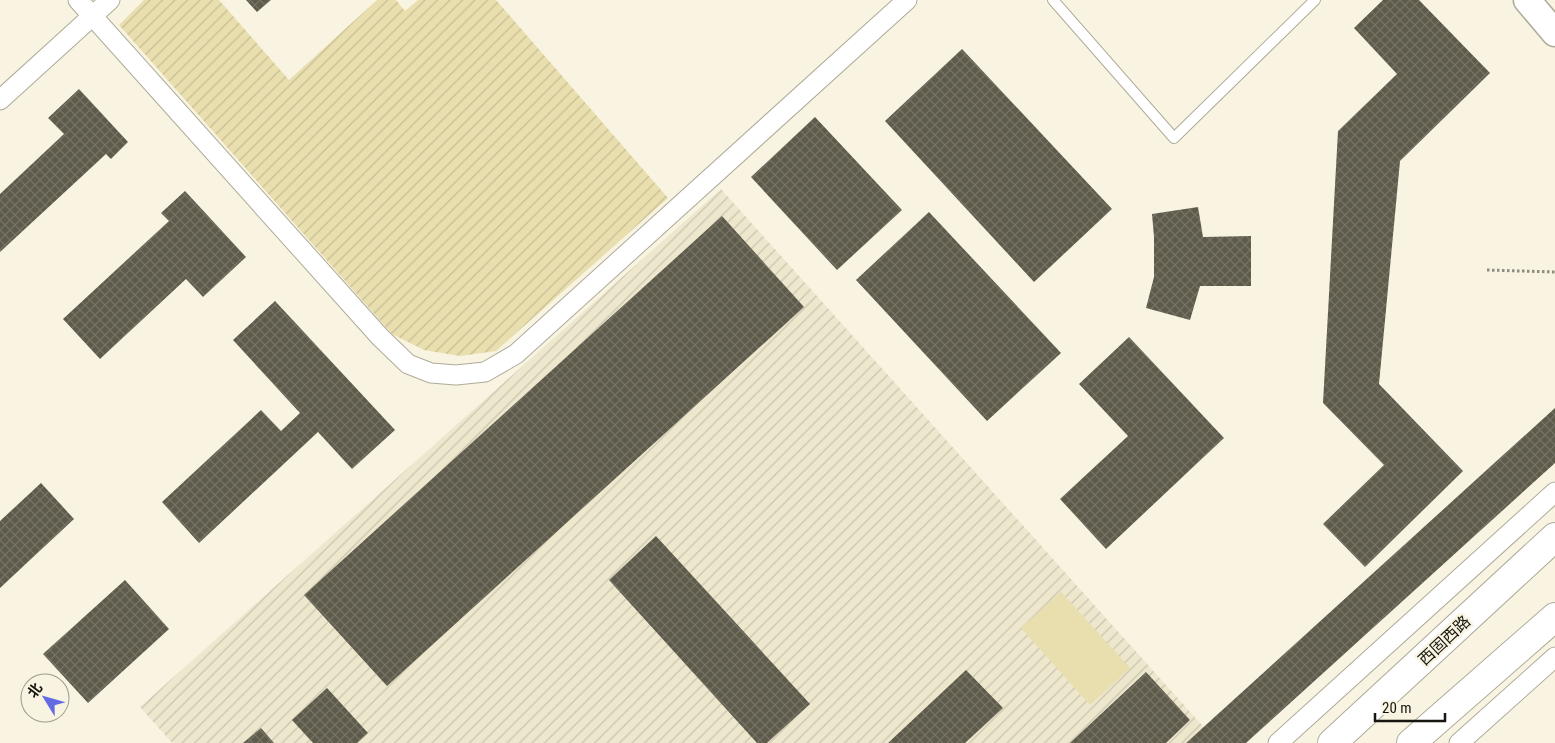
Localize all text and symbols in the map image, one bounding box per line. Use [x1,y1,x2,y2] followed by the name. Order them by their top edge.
[1414,612,1474,669] street label: 西固西路
[20,673,70,723] north arrow
[24,680,45,701] text: 北
[1375,690,1445,722] scale bar
[1382,699,1412,717] text: 20 m

